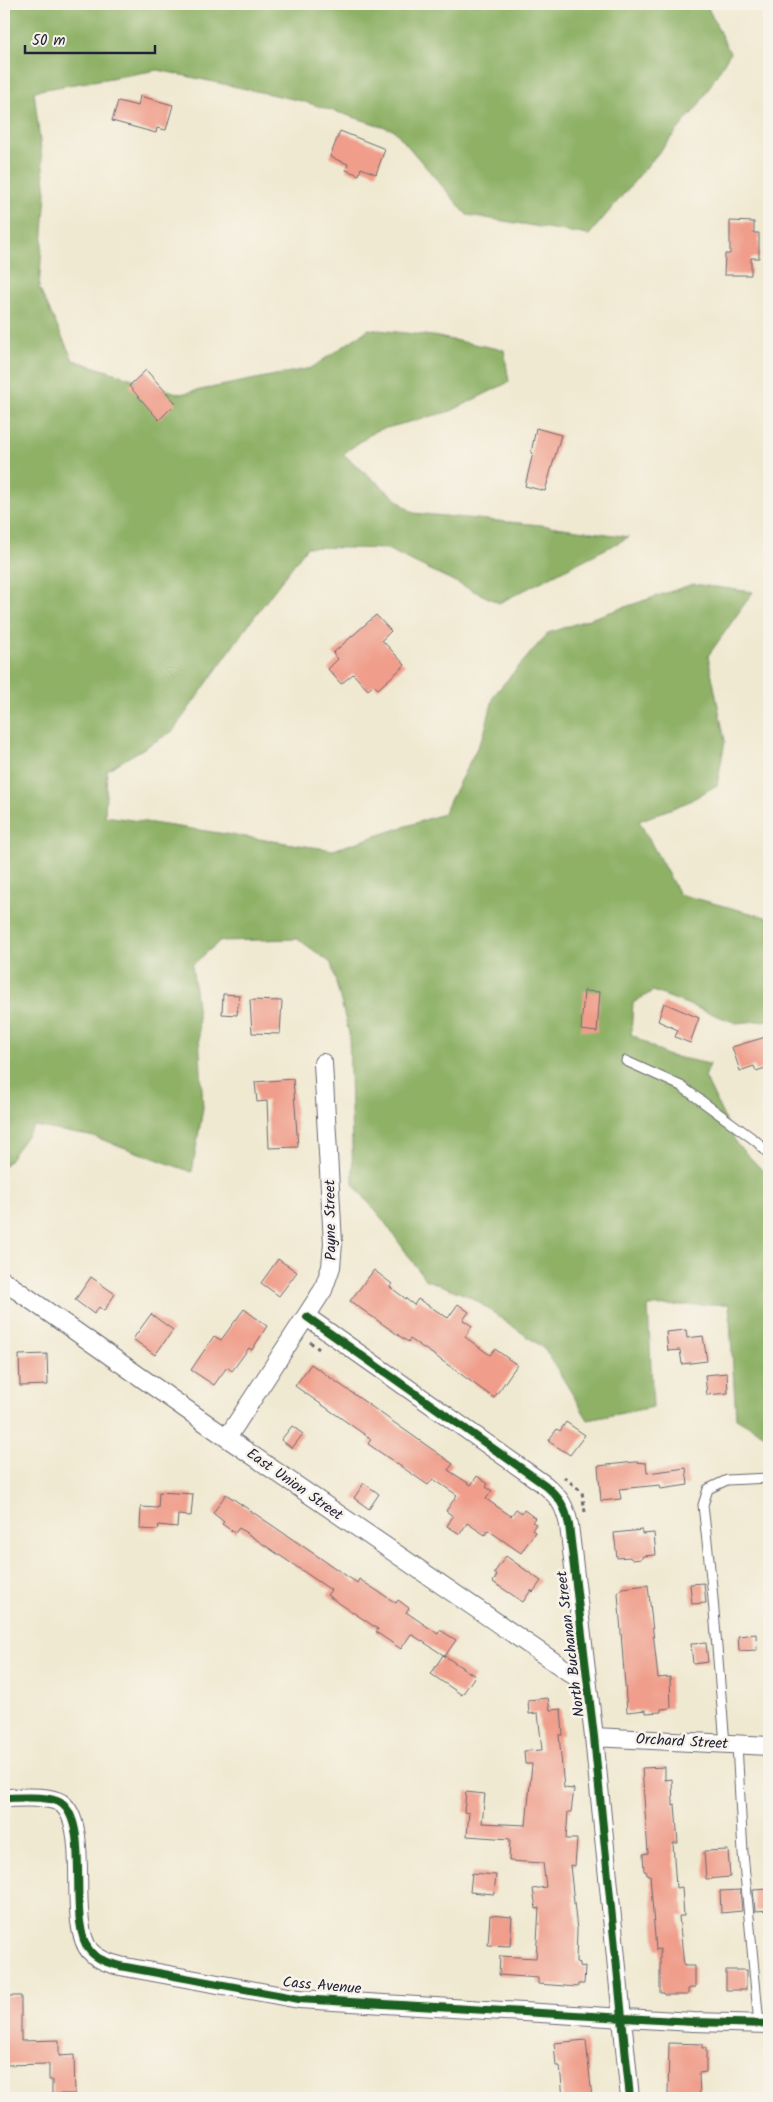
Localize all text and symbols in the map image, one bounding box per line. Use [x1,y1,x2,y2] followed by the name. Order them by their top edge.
[25,22,155,54] scale bar
[32,29,66,53] text: 50 m
[318,1179,344,1261] street label: Payne Street
[241,1442,348,1527] street label: East Union Street
[550,1569,592,1718] street label: North Buchanan Street
[635,1728,729,1756] street label: Orchard Street
[282,1971,363,2001] street label: Cass Avenue

